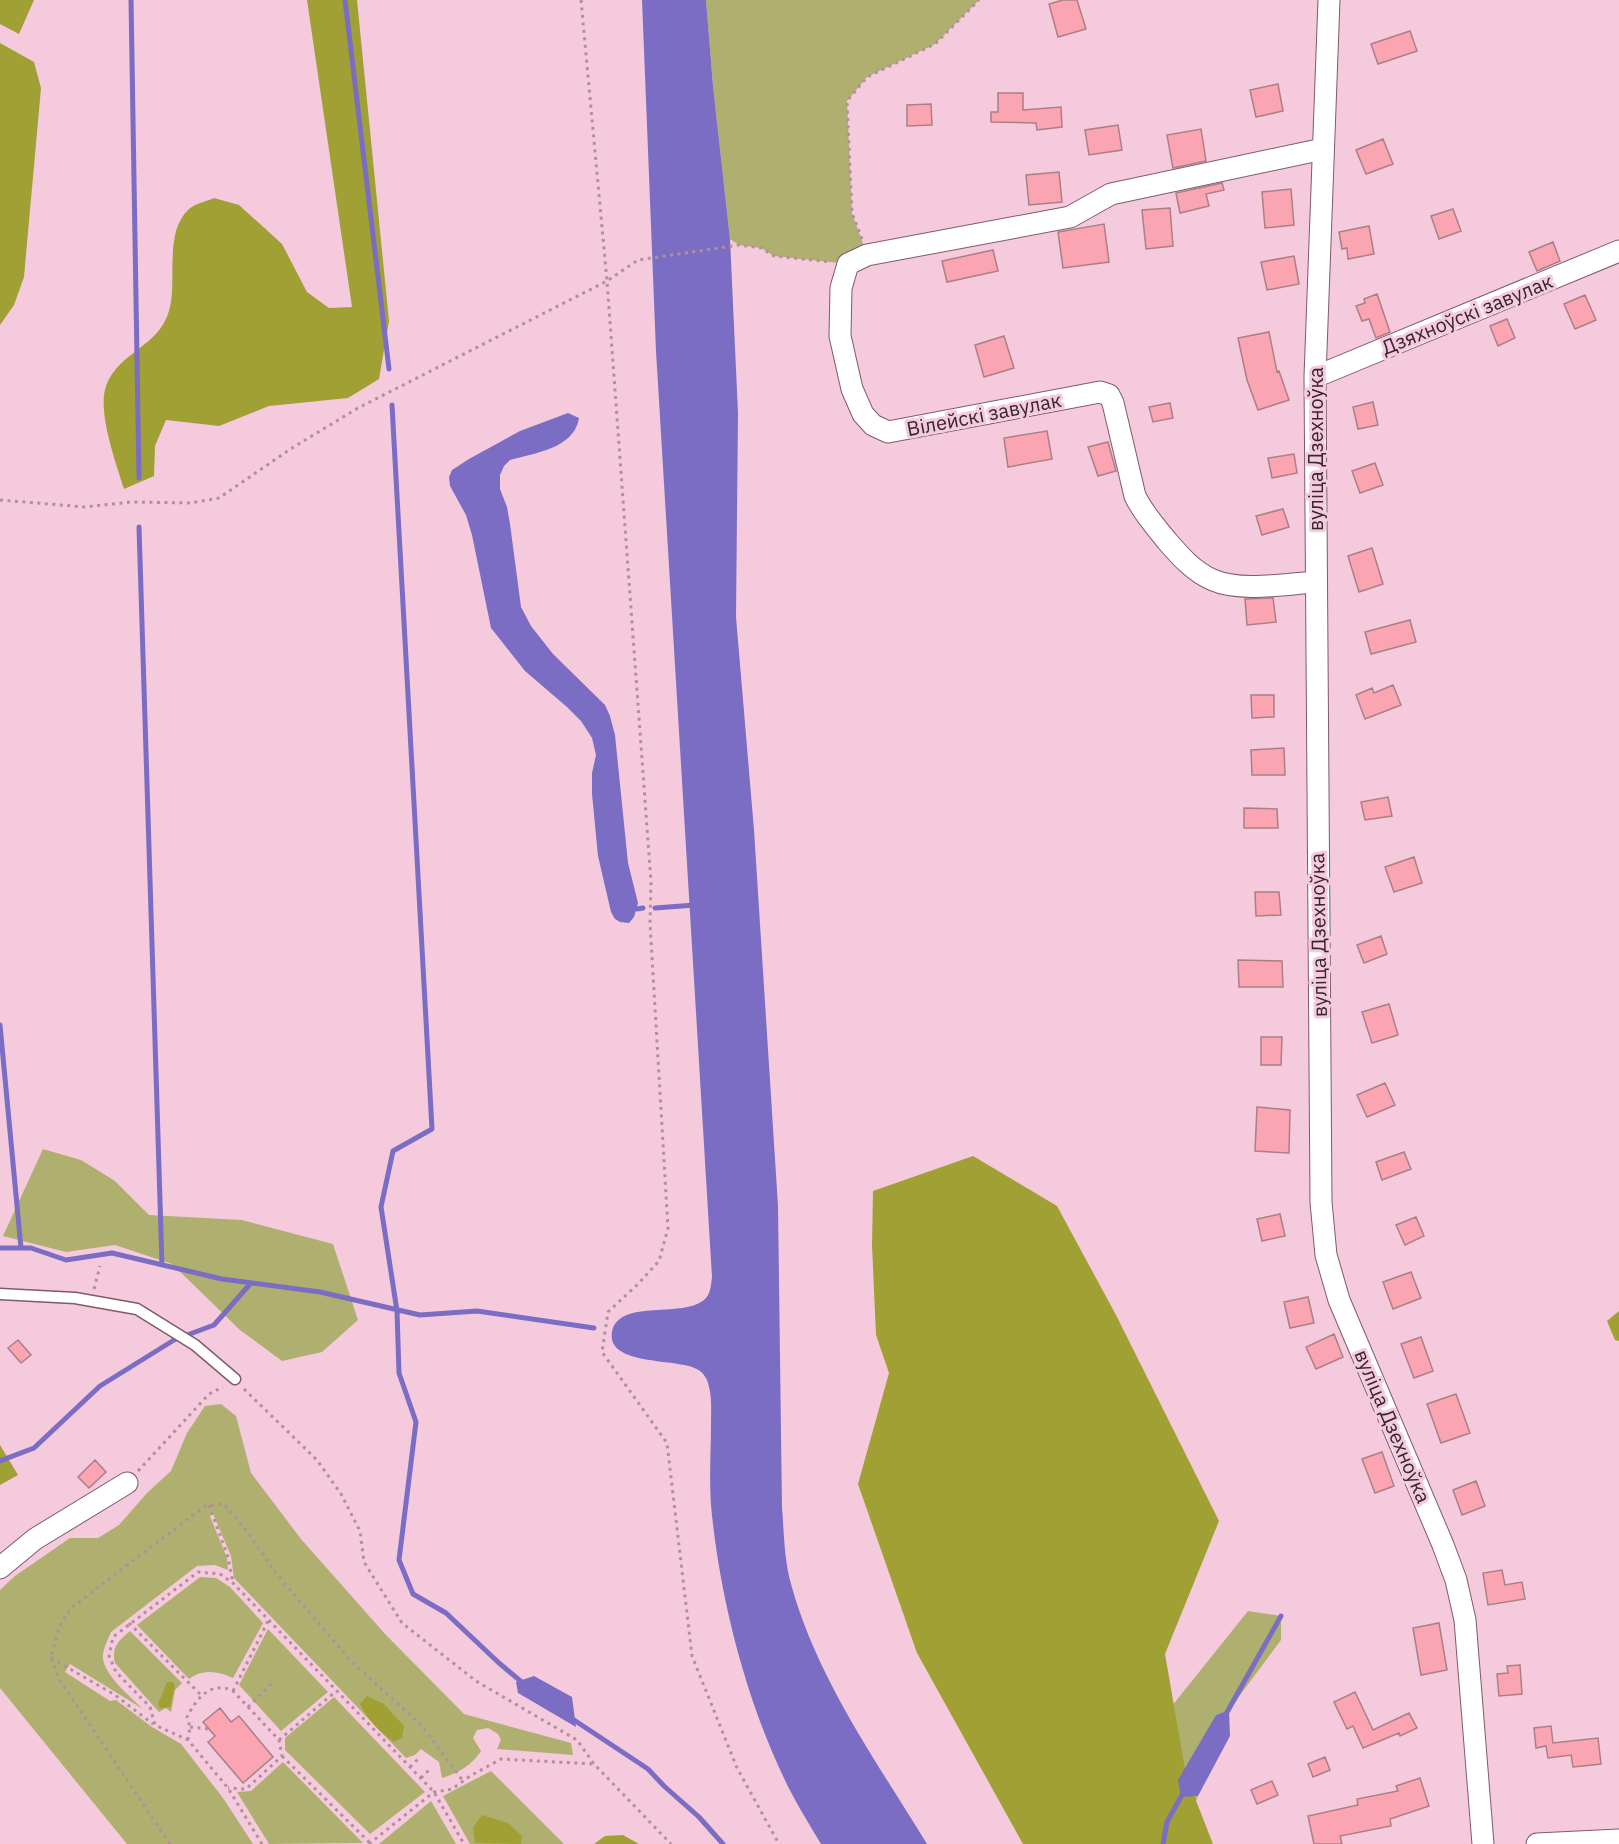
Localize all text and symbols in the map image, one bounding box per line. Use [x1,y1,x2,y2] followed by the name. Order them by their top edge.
[1377,267,1557,361] street label: Дзяхноўскі завулак
[1302,367,1329,531] street label: вуліца Дзехноўка
[904,386,1064,442] street label: Вілейскі завулак
[1303,852,1333,1017] street label: вуліца Дзехноўка
[1349,1345,1438,1507] street label: вуліца Дзехноўка

